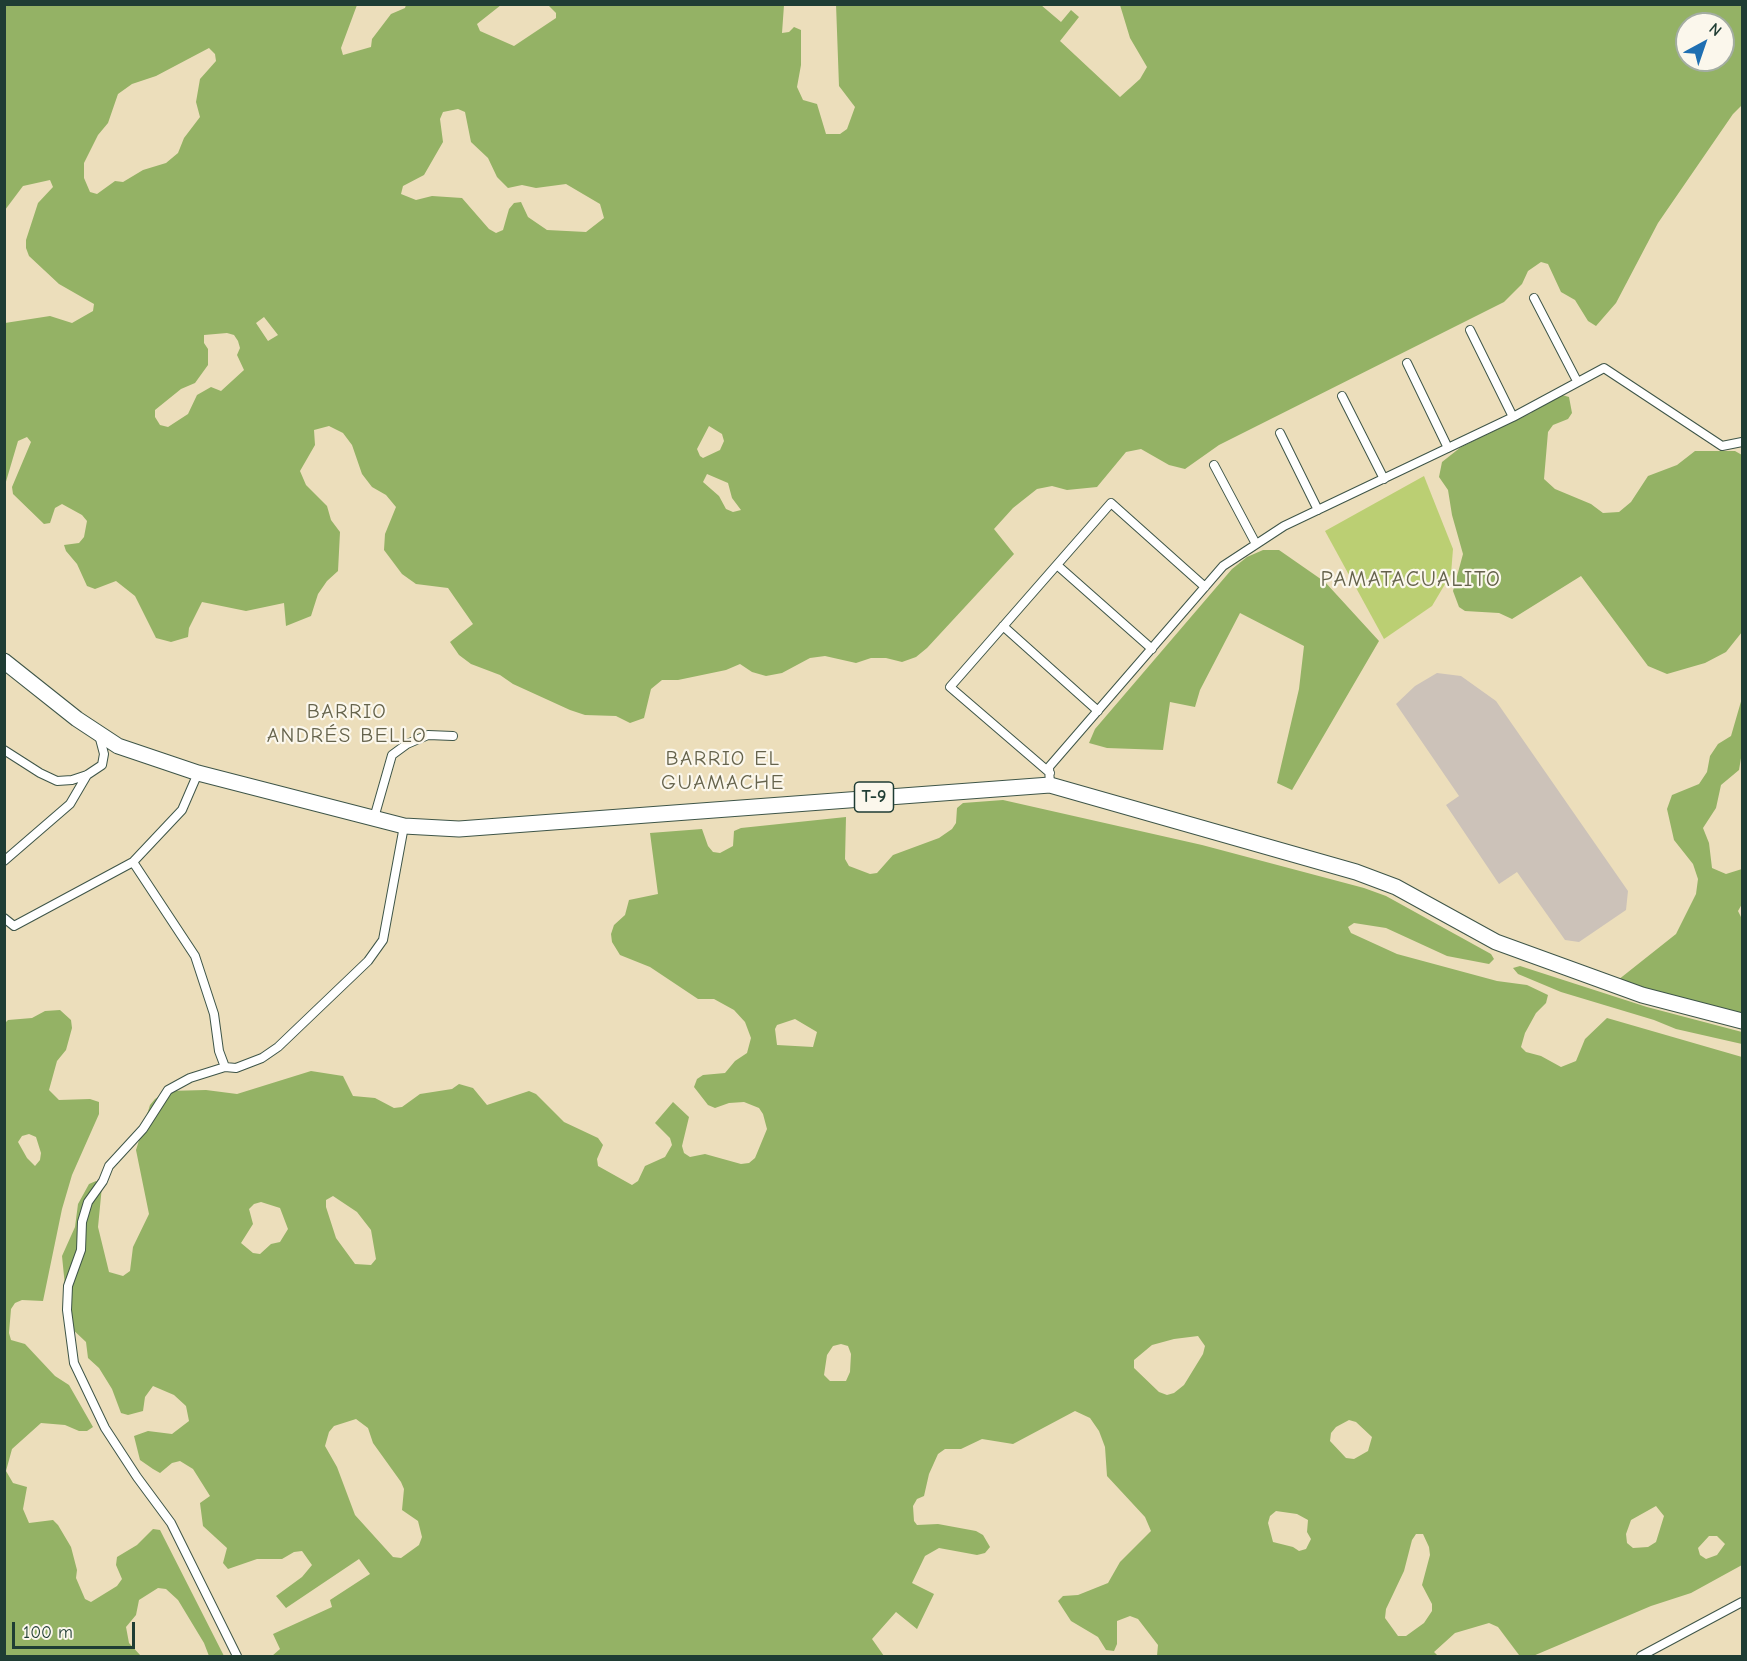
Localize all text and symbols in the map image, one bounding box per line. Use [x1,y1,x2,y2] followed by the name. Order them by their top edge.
[1675,12,1735,72] north arrow
[1706,19,1725,40] text: N
[1321,567,1501,593] district label: PAMATACUALITO
[267,699,427,749] district label: BARRIO ANDRÉS BELLO
[661,746,785,796] district label: BARRIO EL GUAMACHE
[854,782,894,812] road number: T-9
[15,1610,138,1648] scale bar
[23,1622,73,1643] text: 100 m

